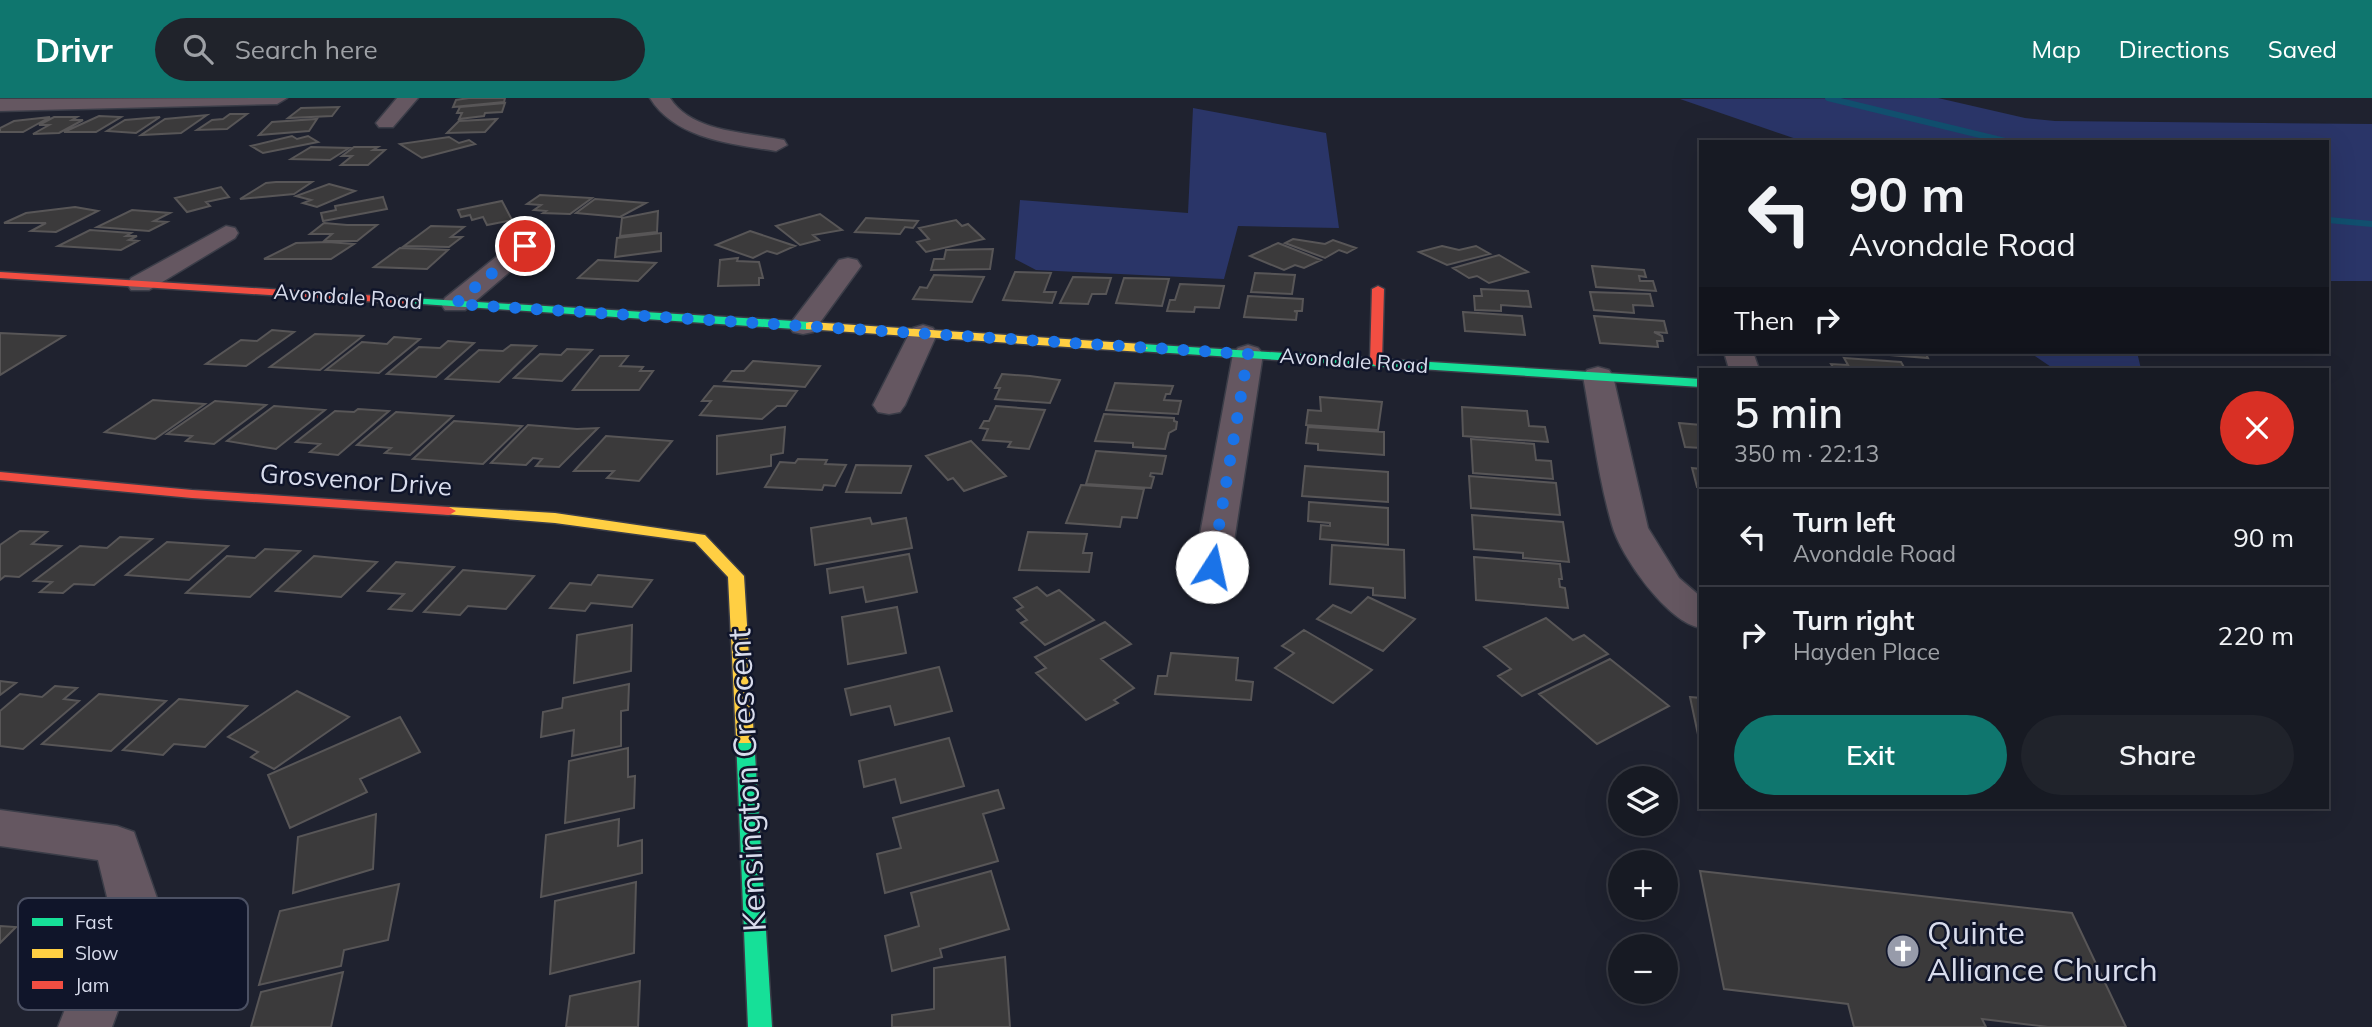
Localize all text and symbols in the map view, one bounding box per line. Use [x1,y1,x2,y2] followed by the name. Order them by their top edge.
[155,18,645,81] search box
[35,29,113,70] text: Drivr
[179,30,217,68] icon: search
[235,33,378,66] text: Search here
[2031,34,2081,64] text: Map
[2119,34,2230,64] text: Directions
[2268,34,2337,64] text: Saved
[1849,163,1965,224] text: 90 m
[1734,168,1825,259] icon: left
[495,216,555,276] pin
[1849,224,2076,264] text: Avondale Road
[506,227,544,265] icon: arrive
[273,278,423,314] street label: Avondale Road
[1808,301,1846,339] icon: right
[1734,304,1794,337] text: Then
[1279,342,1429,378] street label: Avondale Road
[1734,386,1843,439] text: 5 min
[2220,391,2294,465] button: close
[1734,439,1879,468] text: 350 m · 22:13
[259,456,453,503] street label: Grosvenor Drive
[1793,506,1895,539] text: Turn left
[1734,518,1772,556] icon: left
[2233,521,2294,554] text: 90 m
[1175,530,1249,604] position arrow
[1793,539,1956,568] text: Avondale Road
[1793,604,1914,637] text: Turn right
[1734,616,1772,654] icon: right
[2218,619,2294,652] text: 220 m
[718,627,774,933] street label: Kensington Crescent
[1793,637,1940,666] text: Hayden Place
[1734,715,2007,795] button: Exit
[2021,715,2294,795] button: Share
[1608,766,1678,1004] map controls
[1608,766,1678,836] button: layers
[1608,850,1678,920] button: +
[18,898,248,1010] legend
[75,910,113,934] text: Fast
[1927,912,2158,989] place label: Quinte Alliance Church
[1884,932,1922,970] church icon: Quinte Alliance Church
[1608,934,1678,1004] button: −
[75,941,119,965] text: Slow
[75,973,109,997] text: Jam

